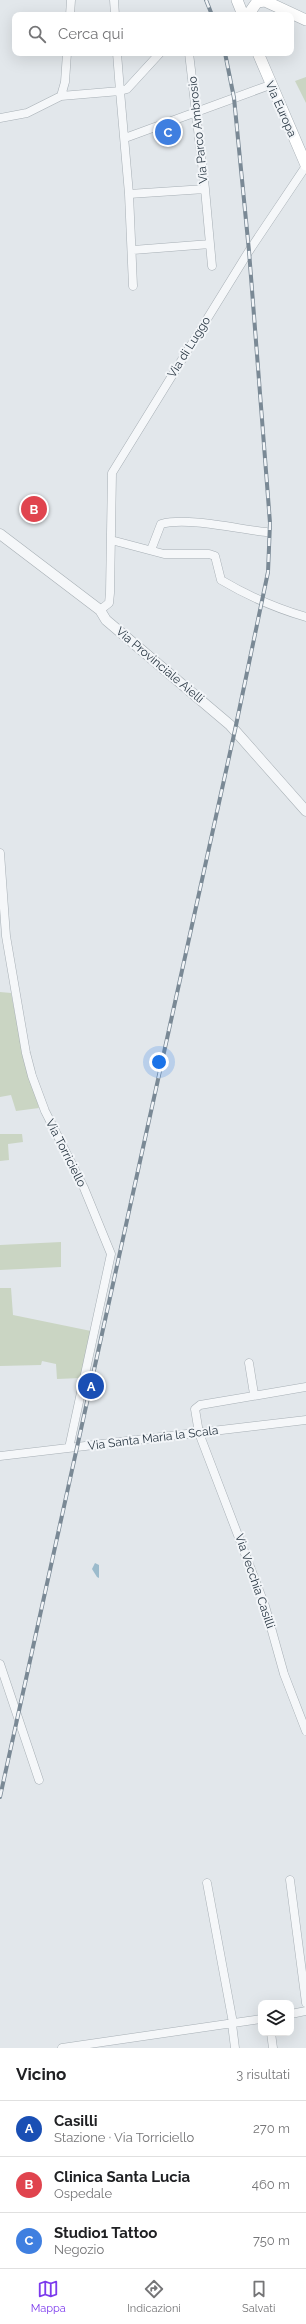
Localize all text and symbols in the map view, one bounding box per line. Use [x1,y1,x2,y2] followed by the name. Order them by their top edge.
[12,12,294,56] search box
[26,23,48,45] icon: search
[58,25,124,43] text: Cerca qui
[185,76,211,184] street label: Via Parco Ambrosio
[262,79,300,139] street label: Via Europa
[155,117,181,147] pin: C
[165,314,213,380] street label: Via di Luggo
[21,494,47,524] pin: B
[113,624,207,706] street label: Via Provinciale Aielli
[149,1052,169,1072] your location
[43,1117,89,1189] street label: Via Torriciello
[78,1371,104,1401] pin: A
[87,1423,219,1453] street label: Via Santa Maria la Scala
[232,1532,278,1630] street label: Via Vecchia Casilli
[258,2000,294,2036] map controls
[258,2000,294,2036] button: layers
[16,2064,66,2084] text: Vicino
[236,2067,290,2082] text: 3 risultati
[54,2112,97,2130] text: Casilli
[25,2121,33,2136] text: A
[253,2121,290,2136] text: 270 m
[54,2130,194,2145] text: Stazione · Via Torriciello
[54,2168,190,2186] text: Clinica Santa Lucia
[25,2177,33,2192] text: B
[252,2177,290,2192] text: 460 m
[54,2186,112,2201] text: Ospedale
[54,2224,157,2242] text: Studio1 Tattoo
[25,2233,33,2248] text: C
[253,2233,290,2248] text: 750 m
[54,2242,104,2257] text: Negozio
[31,2278,66,2315] tab: Mappa
[127,2278,181,2315] tab: Indicazioni
[242,2278,275,2315] tab: Salvati

